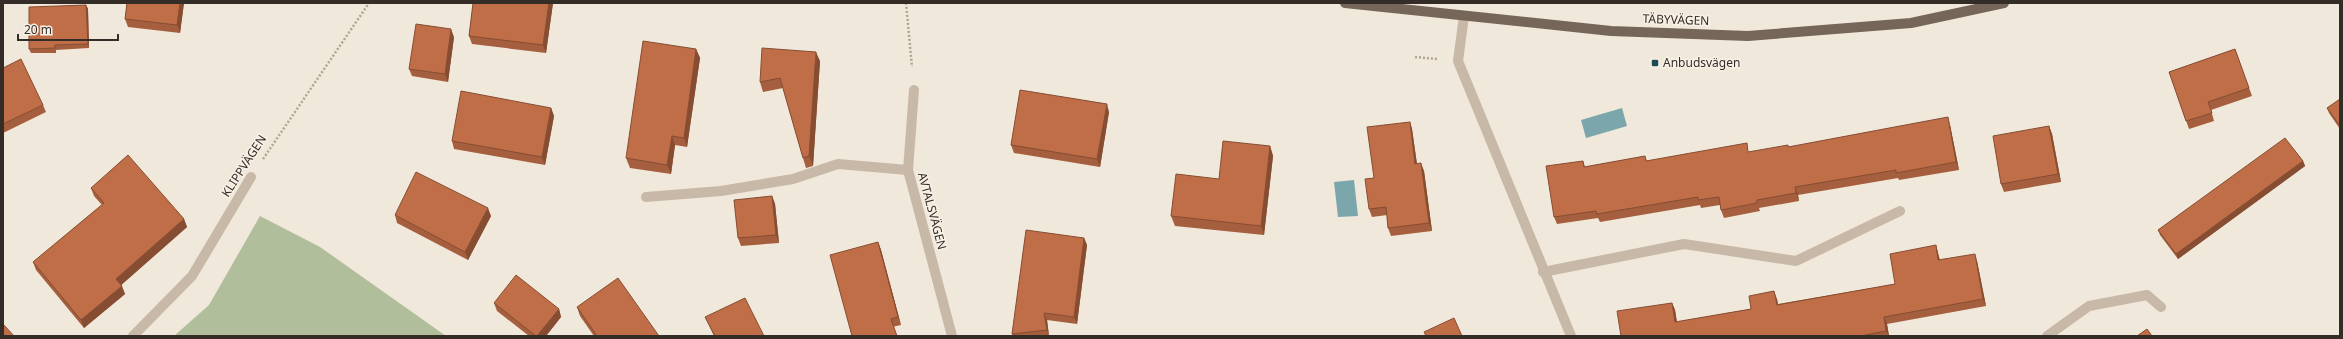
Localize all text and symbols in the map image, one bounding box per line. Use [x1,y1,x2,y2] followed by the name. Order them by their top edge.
[1642,10,1710,29] street label: TÄBYVÄGEN
[18,16,118,42] scale bar
[24,21,52,38] text: 20 m
[1663,54,1740,71] place label: Anbudsvägen
[1650,58,1660,68] marker: Anbudsvägen
[217,131,270,200] street label: KLIPPVÄGEN
[914,170,951,251] street label: AVTALSVÄGEN

